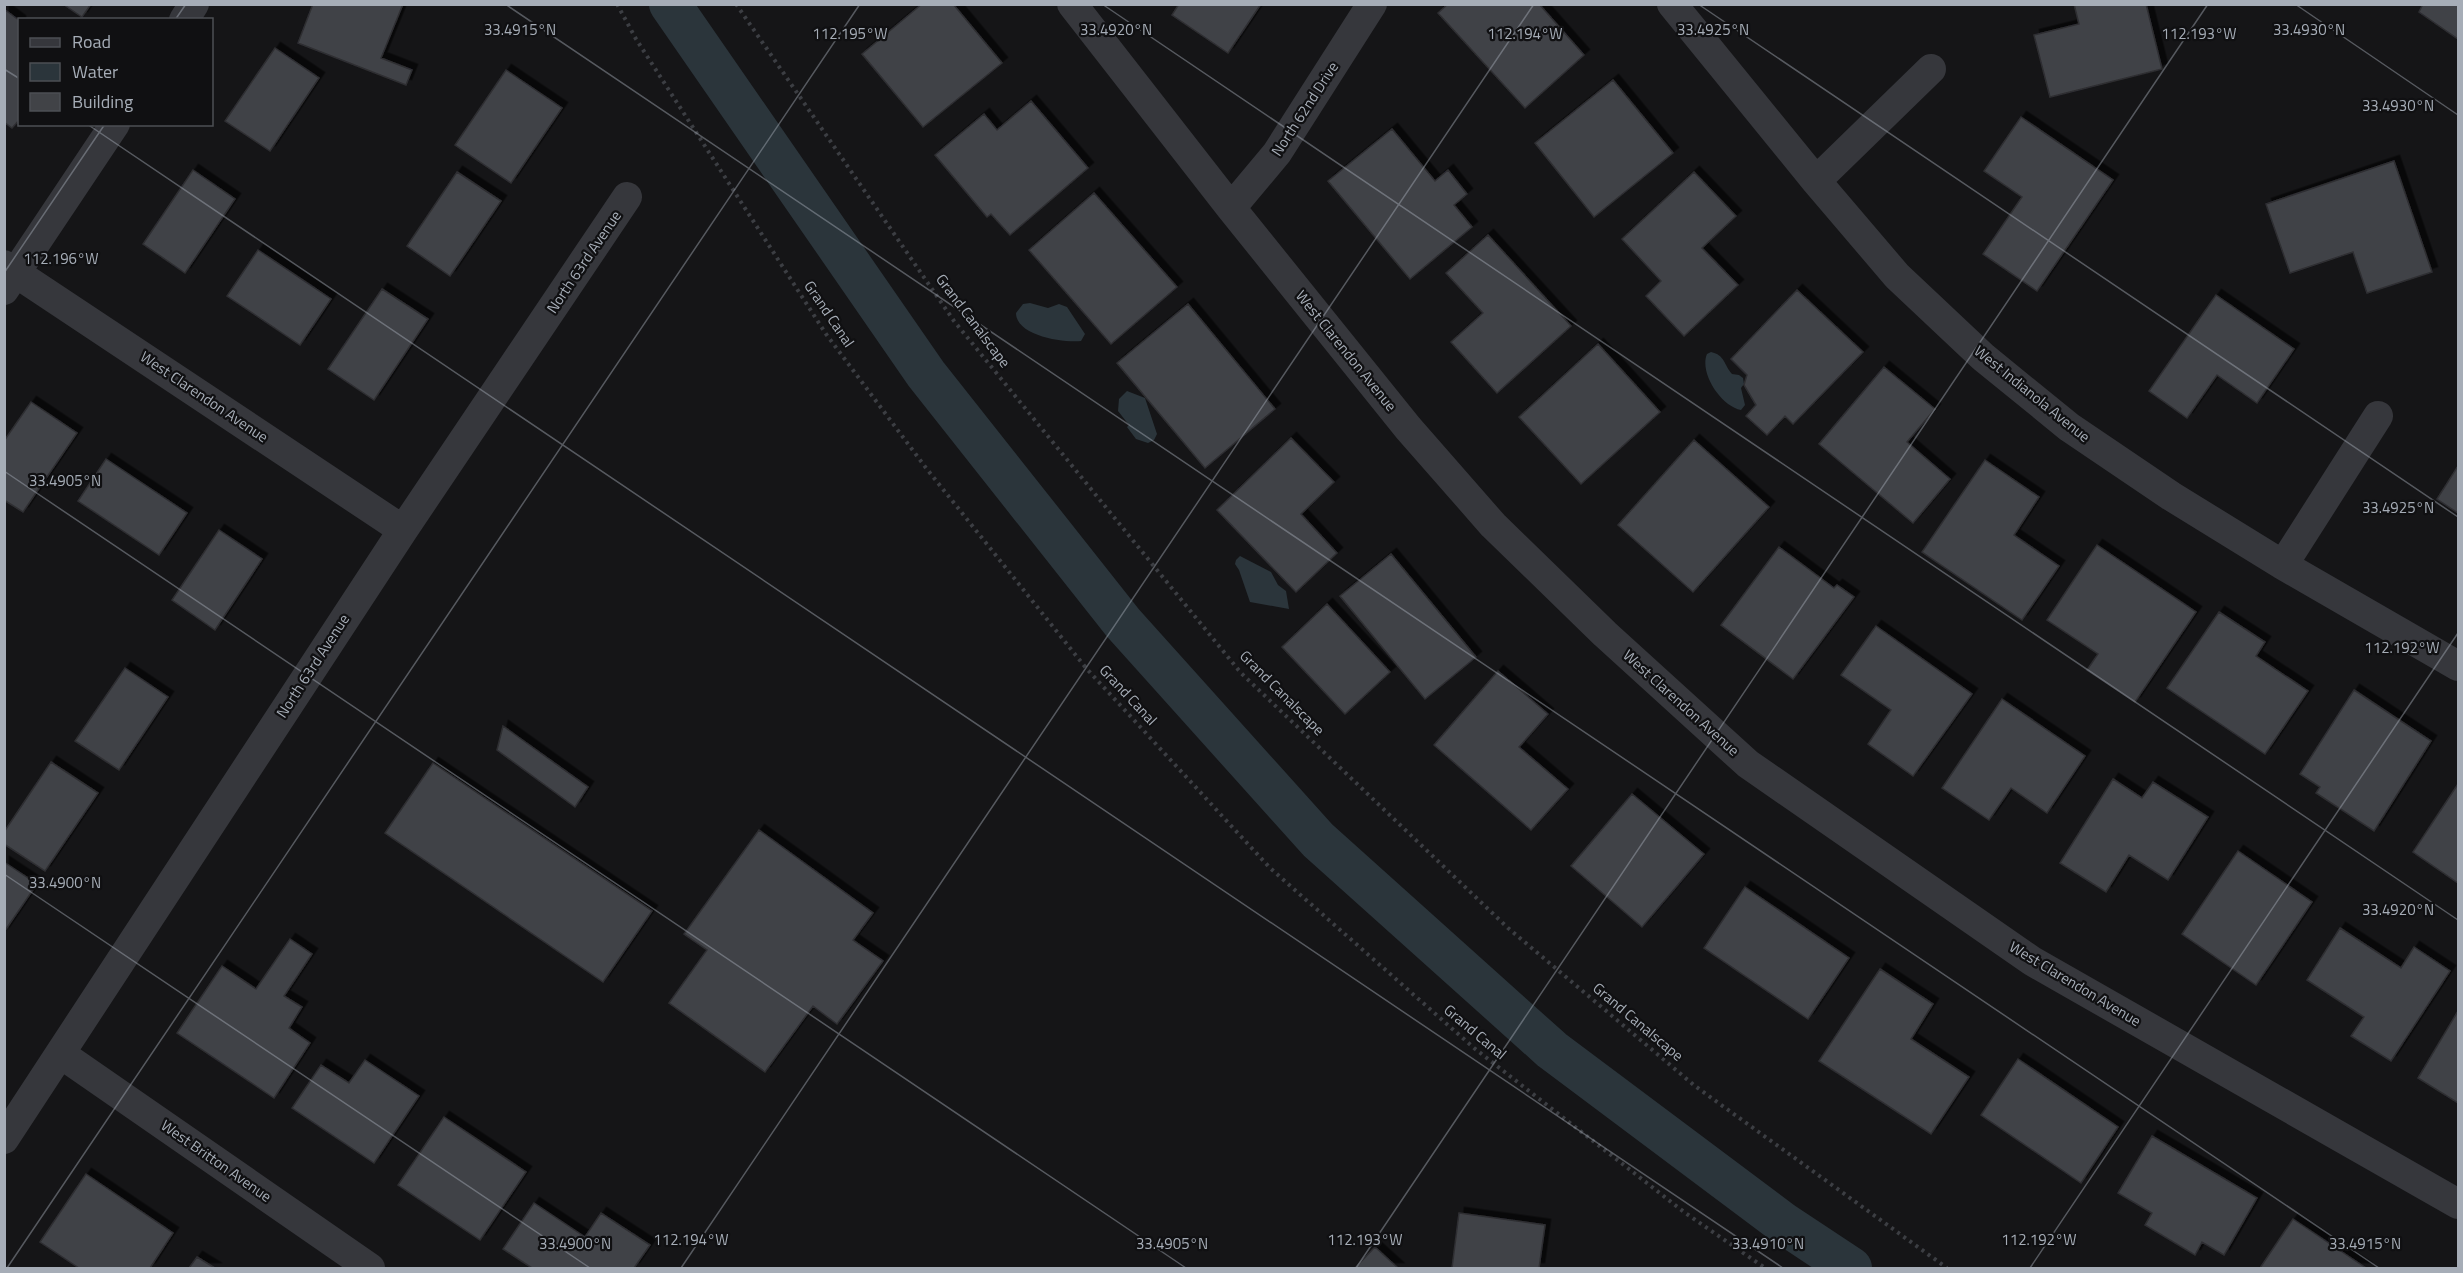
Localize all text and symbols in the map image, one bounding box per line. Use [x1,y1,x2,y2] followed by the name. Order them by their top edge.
[18,18,213,126] legend
[484,18,556,41] text: 33.4915°N
[1080,18,1152,41] text: 33.4920°N
[1677,18,1749,41] text: 33.4925°N
[2273,18,2345,41] text: 33.4930°N
[812,22,888,45] text: 112.195°W
[1487,22,1563,45] text: 112.194°W
[2161,22,2237,45] text: 112.193°W
[72,28,111,55] text: Road
[1265,57,1344,161] street label: North 62nd Drive
[72,58,118,85] text: Water
[72,88,133,115] text: Building
[2362,94,2434,117] text: 33.4930°N
[541,206,627,318] street label: North 63rd Avenue
[23,247,99,270] text: 112.196°W
[930,269,1016,373] street label: Grand Canalscape
[799,276,860,352] street label: Grand Canal
[1290,285,1403,416] street label: West Clarendon Avenue
[1969,339,2095,448] street label: West Indianola Avenue
[136,345,273,448] street label: West Clarendon Avenue
[29,469,101,492] text: 33.4905°N
[2362,496,2434,519] text: 33.4925°N
[270,609,355,722] street label: North 63rd Avenue
[2364,636,2440,659] text: 112.192°W
[1618,644,1745,761] street label: West Clarendon Avenue
[1234,645,1330,741] street label: Grand Canalscape
[1094,659,1163,730] street label: Grand Canal
[29,871,101,894] text: 33.4900°N
[2362,898,2434,921] text: 33.4920°N
[2005,935,2145,1032] street label: West Clarendon Avenue
[1588,977,1689,1067] street label: Grand Canalscape
[1439,998,1512,1065] street label: Grand Canal
[156,1114,276,1207] street label: West Britton Avenue
[653,1228,729,1251] text: 112.194°W
[1327,1228,1403,1251] text: 112.193°W
[2001,1228,2077,1251] text: 112.192°W
[539,1232,611,1255] text: 33.4900°N
[1136,1232,1208,1255] text: 33.4905°N
[1732,1232,1804,1255] text: 33.4910°N
[2329,1232,2401,1255] text: 33.4915°N

